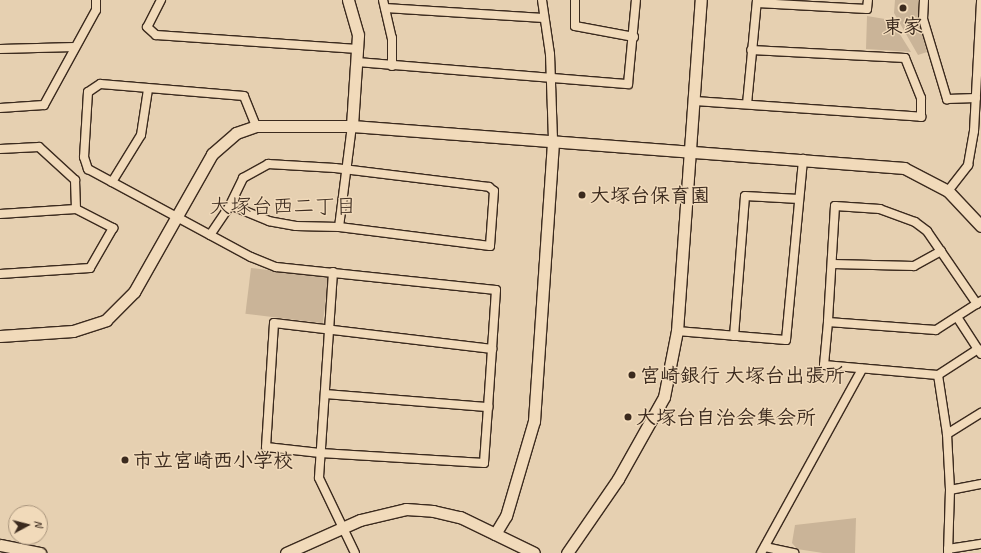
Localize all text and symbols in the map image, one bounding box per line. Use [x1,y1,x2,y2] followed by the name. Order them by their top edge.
[898,3,908,13] marker: 東家
[883,14,923,38] place label: 東家
[590,183,710,207] place label: 大塚台保育園
[577,190,587,200] marker: 大塚台保育園
[210,193,356,219] district label: 大塚台西二丁目
[640,363,845,387] place label: 宮崎銀行 大塚台出張所
[627,370,637,380] marker: 宮崎銀行 大塚台出張所
[636,405,816,429] place label: 大塚台自治会集会所
[623,412,633,422] marker: 大塚台自治会集会所
[133,448,293,472] place label: 市立宮崎西小学校
[120,455,130,465] marker: 市立宮崎西小学校
[8,505,48,545] north arrow
[32,519,46,528] text: N

